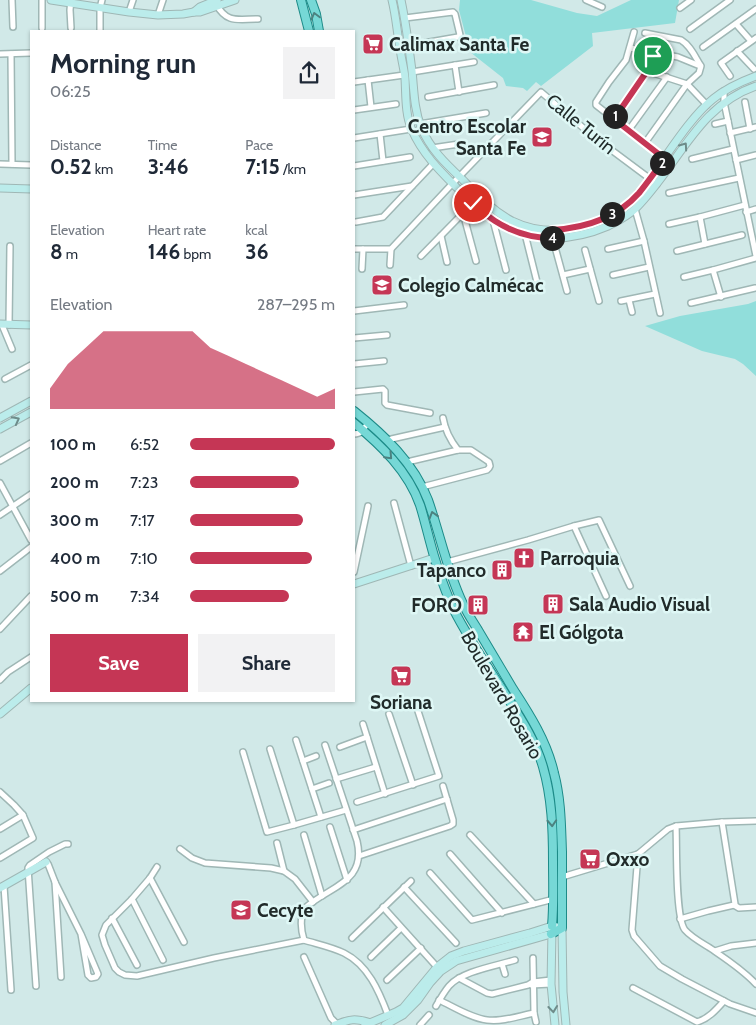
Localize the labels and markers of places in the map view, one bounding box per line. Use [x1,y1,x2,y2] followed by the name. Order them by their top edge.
[361,32,385,56] supermarket icon: Calimax Santa Fe
[389,33,530,56] place label: Calimax Santa Fe
[632,35,674,77] pin
[602,104,628,128] pin: 1
[408,115,527,160] place label: Centro Escolar Santa Fe
[530,125,554,149] school or university icon: Centro Escolar Santa Fe
[650,150,674,176] pin: 2
[452,182,494,224] pin
[600,202,624,226] pin: 3
[540,226,564,250] pin: 4
[370,273,394,297] school or university icon: Colegio Calmécac
[398,274,544,297] place label: Colegio Calmécac
[512,546,536,570] church icon: Parroquia
[540,547,620,570] place label: Parroquia
[490,558,514,582] building icon: Tapanco
[417,559,486,582] place label: Tapanco
[541,592,565,616] building icon: Sala Audio Visual
[466,593,490,617] building icon: FORO
[569,593,710,616] place label: Sala Audio Visual
[411,594,462,617] place label: FORO
[511,620,535,644] temple icon: El Gólgota
[539,621,624,644] place label: El Gólgota
[389,664,413,688] supermarket icon: Soriana
[370,691,433,714] place label: Soriana
[578,847,602,871] supermarket icon: Oxxo
[606,848,650,871] place label: Oxxo
[229,898,253,922] school or university icon: Cecyte
[257,899,314,922] place label: Cecyte

